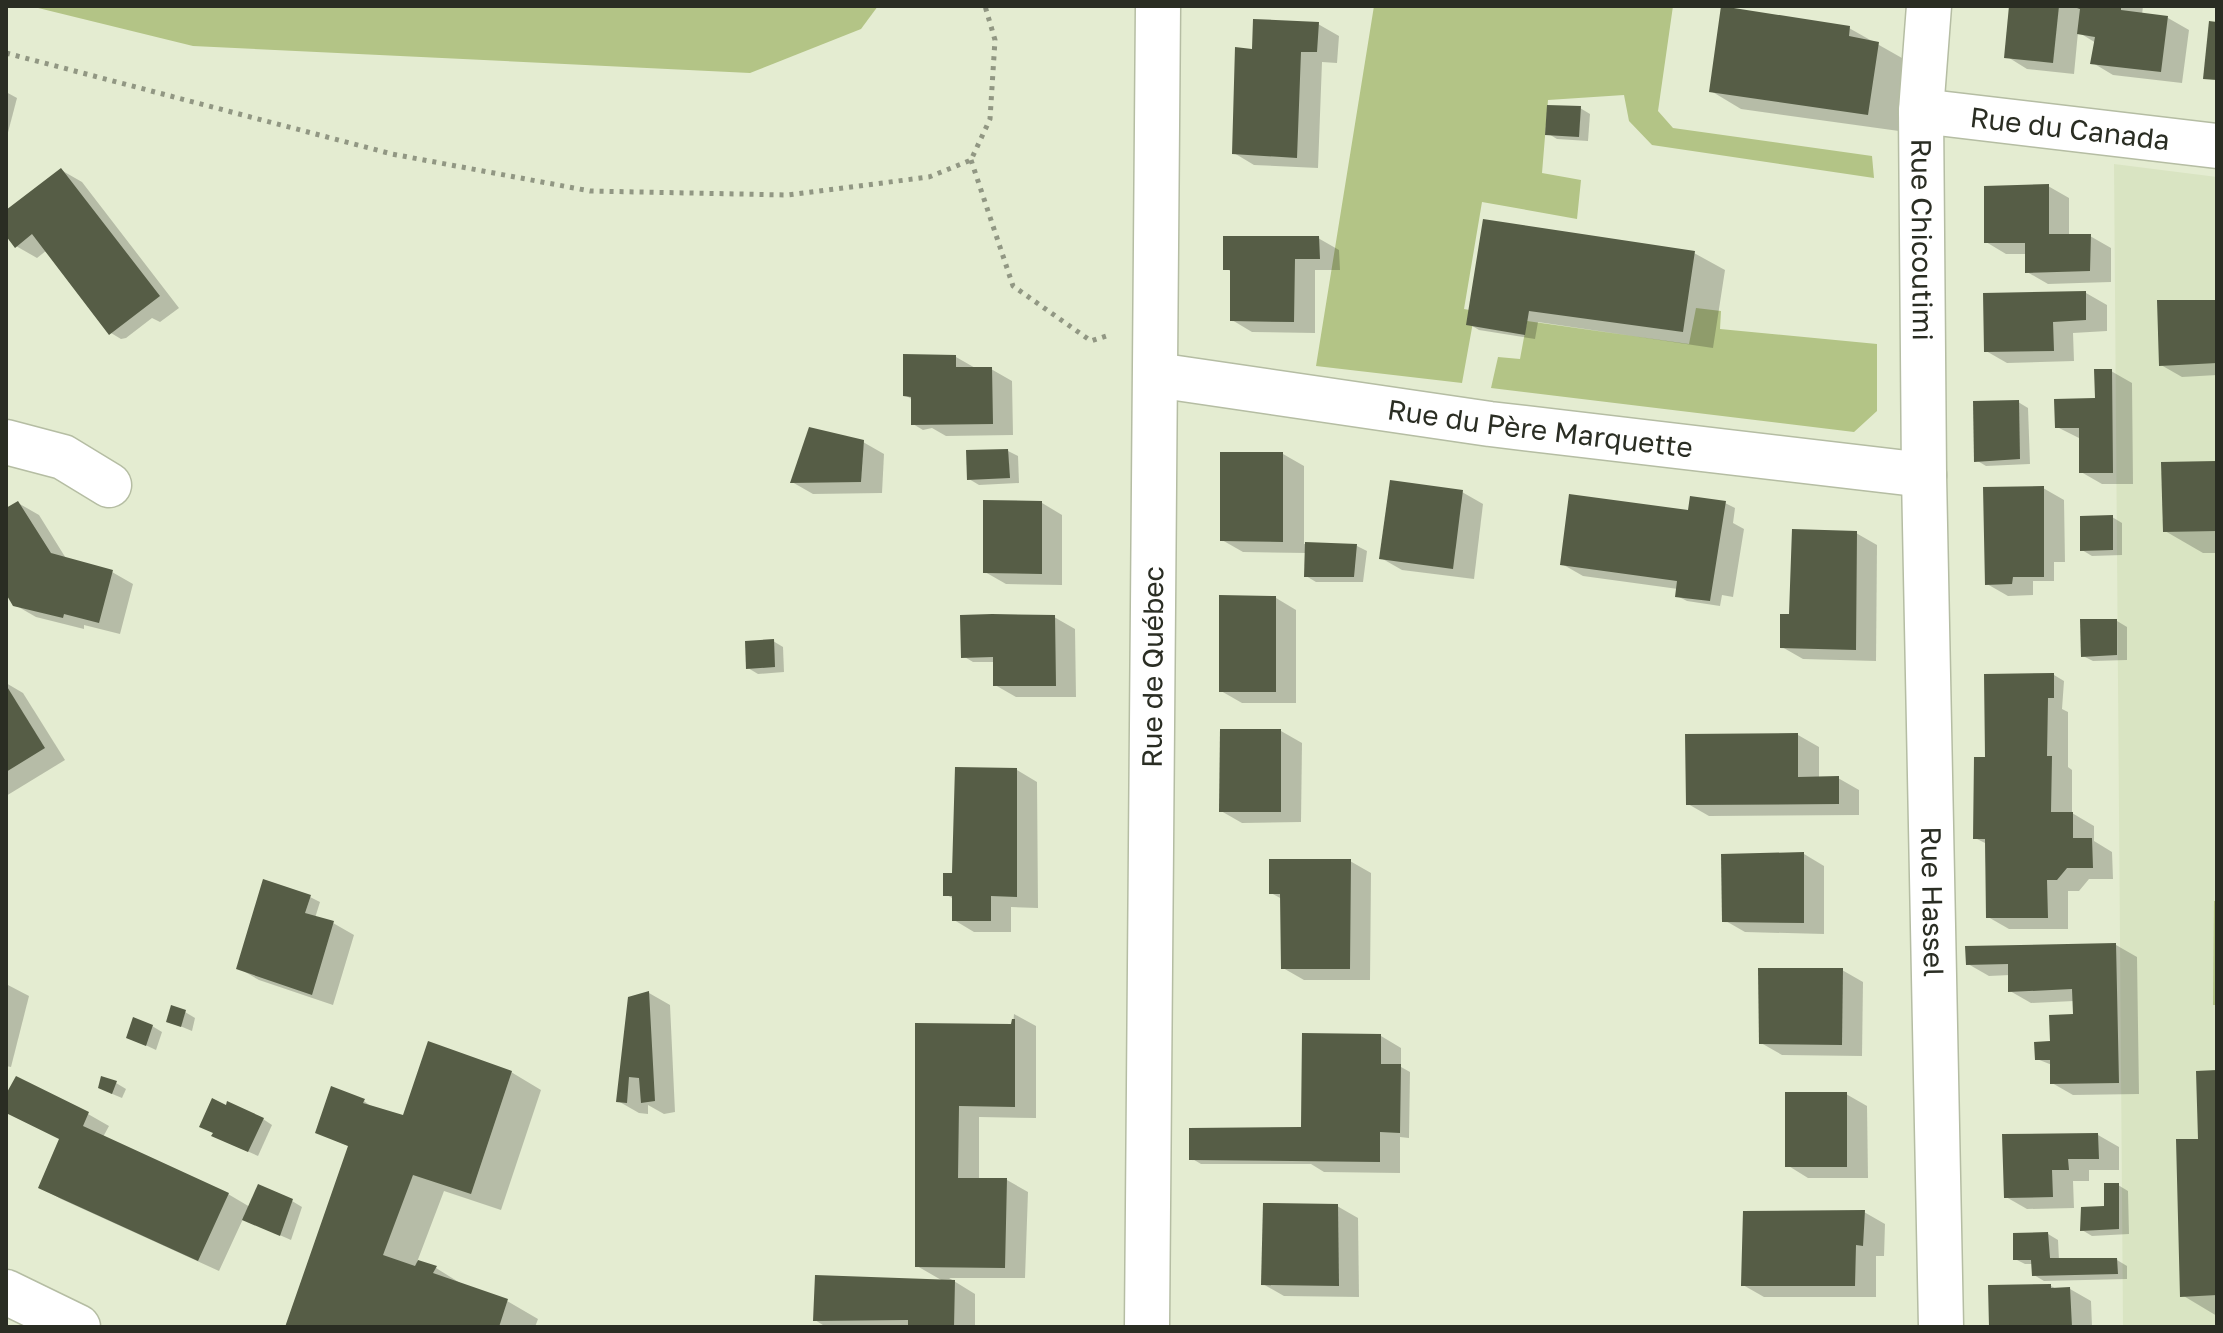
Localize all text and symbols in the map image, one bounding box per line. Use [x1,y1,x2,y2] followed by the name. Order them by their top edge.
[1968,100,2172,156] street label: Rue du Canada
[1905,138,1940,341] street label: Rue Chicoutimi
[1385,392,1695,464] street label: Rue du Père Marquette
[1135,566,1169,768] street label: Rue de Québec
[1915,826,1951,977] street label: Rue Hassel

